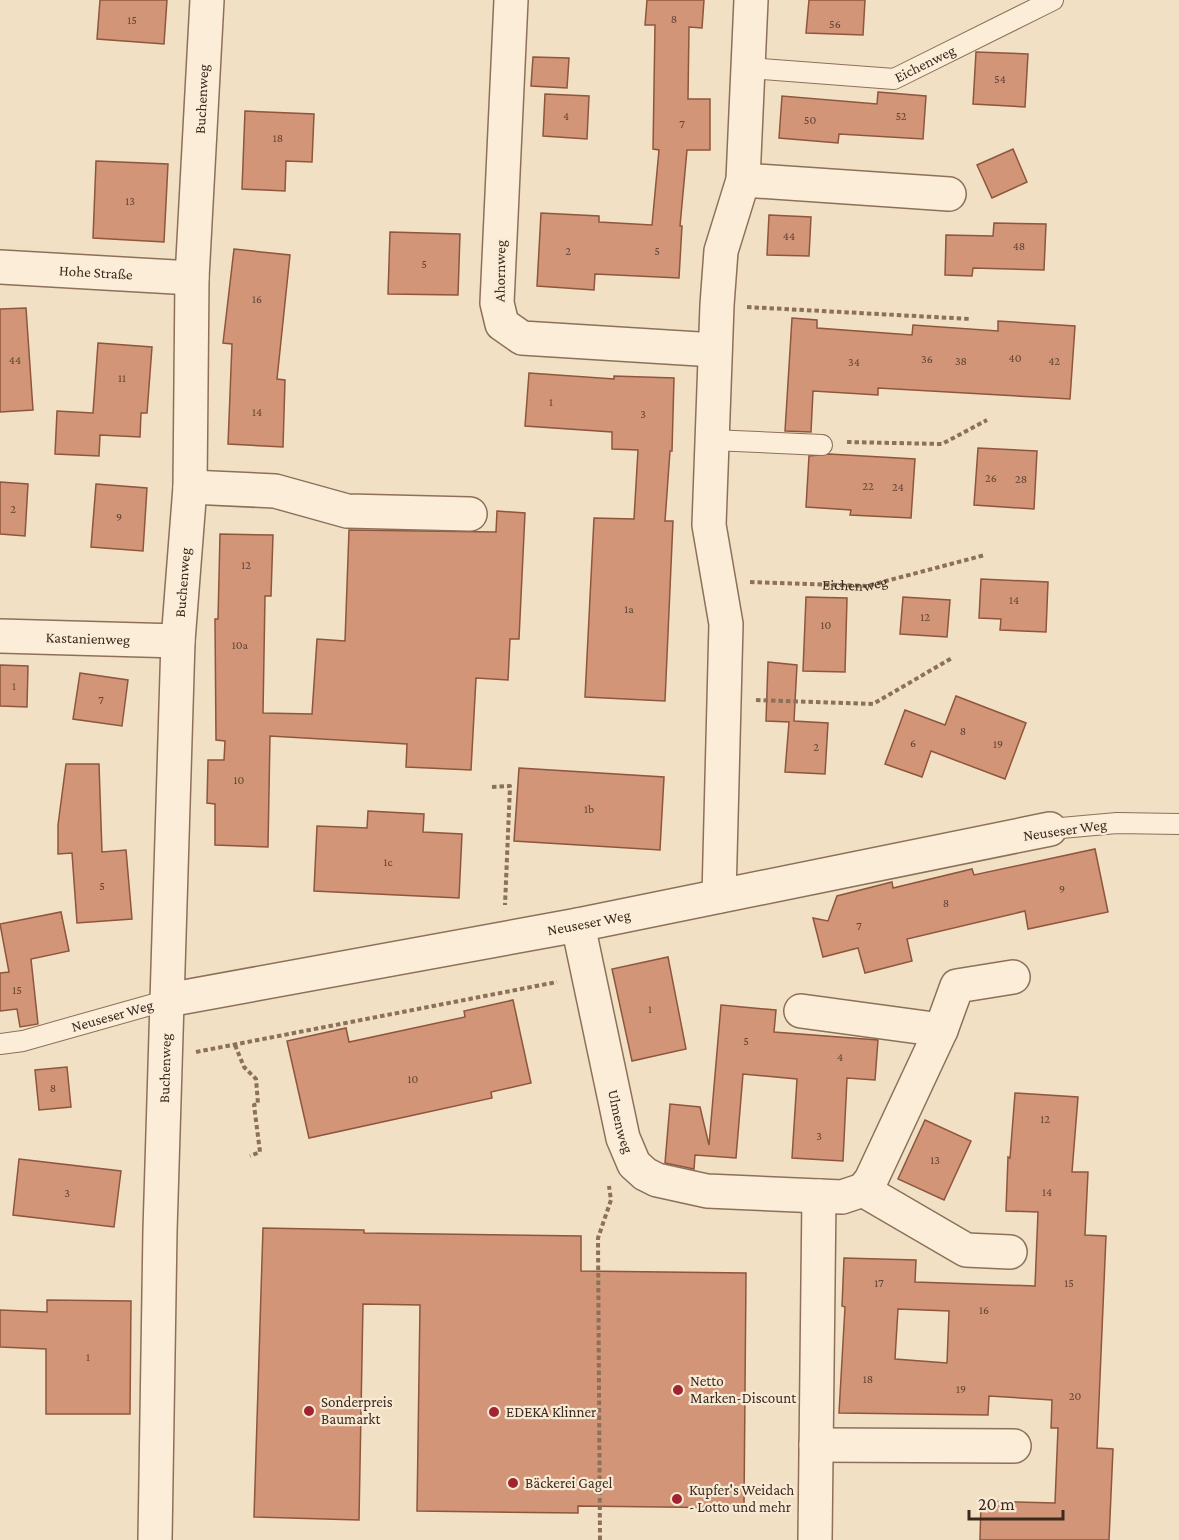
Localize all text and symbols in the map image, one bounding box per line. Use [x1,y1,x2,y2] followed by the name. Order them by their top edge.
[671,12,677,26] house number: 8
[127,13,137,27] house number: 15
[829,17,841,31] house number: 56
[892,42,958,85] street label: Eichenweg
[192,64,213,134] street label: Buchenweg
[994,72,1006,86] house number: 54
[563,109,569,123] house number: 4
[895,109,907,123] house number: 52
[804,113,816,127] house number: 50
[679,117,685,131] house number: 7
[273,131,283,145] house number: 18
[125,194,135,208] house number: 13
[783,229,795,243] house number: 44
[1013,239,1025,253] house number: 48
[491,240,510,302] street label: Ahornweg
[565,244,571,258] house number: 2
[654,244,660,258] house number: 5
[421,257,427,271] house number: 5
[59,262,134,283] street label: Hohe Straße
[252,292,262,306] house number: 16
[1009,351,1022,365] house number: 40
[921,352,933,366] house number: 36
[9,353,21,367] house number: 44
[955,354,967,368] house number: 38
[1048,354,1060,368] house number: 42
[848,355,860,369] house number: 34
[118,371,126,385] house number: 11
[549,395,553,409] house number: 1
[252,405,262,419] house number: 14
[640,407,646,421] house number: 3
[985,471,997,485] house number: 26
[1015,472,1027,486] house number: 28
[862,479,874,493] house number: 22
[892,480,904,494] house number: 24
[10,502,16,516] house number: 2
[116,510,122,524] house number: 9
[172,547,194,618] street label: Buchenweg
[241,558,251,572] house number: 12
[822,573,889,595] street label: Eichenweg
[1009,593,1019,607] house number: 14
[624,602,634,616] house number: 1a
[920,610,930,624] house number: 12
[821,618,832,632] house number: 10
[45,629,130,649] street label: Kastanienweg
[232,638,249,652] house number: 10a
[12,679,16,693] house number: 1
[98,693,104,707] house number: 7
[960,724,966,738] house number: 8
[910,736,916,750] house number: 6
[993,737,1003,751] house number: 19
[813,740,819,754] house number: 2
[234,773,245,787] house number: 10
[584,802,594,816] house number: 1b
[1022,816,1108,845] street label: Neuseser Weg
[384,855,393,869] house number: 1c
[99,879,105,893] house number: 5
[1059,882,1065,896] house number: 9
[943,896,949,910] house number: 8
[546,907,632,938] street label: Neuseser Weg
[856,919,862,933] house number: 7
[12,983,22,997] house number: 15
[69,997,155,1035] street label: Neuseser Weg
[648,1002,652,1016] house number: 1
[156,1033,175,1103] street label: Buchenweg
[743,1034,749,1048] house number: 5
[837,1050,843,1064] house number: 4
[408,1072,419,1086] house number: 10
[50,1081,56,1095] house number: 8
[605,1088,637,1156] street label: Ulmenweg
[1040,1112,1050,1126] house number: 12
[816,1129,822,1143] house number: 3
[930,1153,940,1167] house number: 13
[1042,1185,1052,1199] house number: 14
[64,1186,70,1200] house number: 3
[874,1276,884,1290] house number: 17
[1064,1276,1074,1290] house number: 15
[979,1303,989,1317] house number: 16
[86,1350,90,1364] house number: 1
[863,1372,873,1386] house number: 18
[690,1373,797,1406] place label: Netto Marken-Discount
[956,1382,966,1396] house number: 19
[671,1383,685,1397] marker: Netto Marken-Discount
[1069,1389,1081,1403] house number: 20
[321,1394,393,1427] place label: Sonderpreis Baumarkt
[302,1404,316,1418] marker: Sonderpreis Baumarkt
[506,1404,597,1420] place label: EDEKA Klinner
[487,1405,501,1419] marker: EDEKA Klinner
[525,1475,612,1492] place label: Bäckerei Gagel
[506,1476,520,1490] marker: Bäckerei Gagel
[689,1482,794,1515] place label: Kupfer's Weidach - Lotto und mehr
[969,1483,1064,1521] scale bar
[670,1492,684,1506] marker: Kupfer's Weidach - Lotto und mehr
[978,1494,1015,1514] text: 20 m

